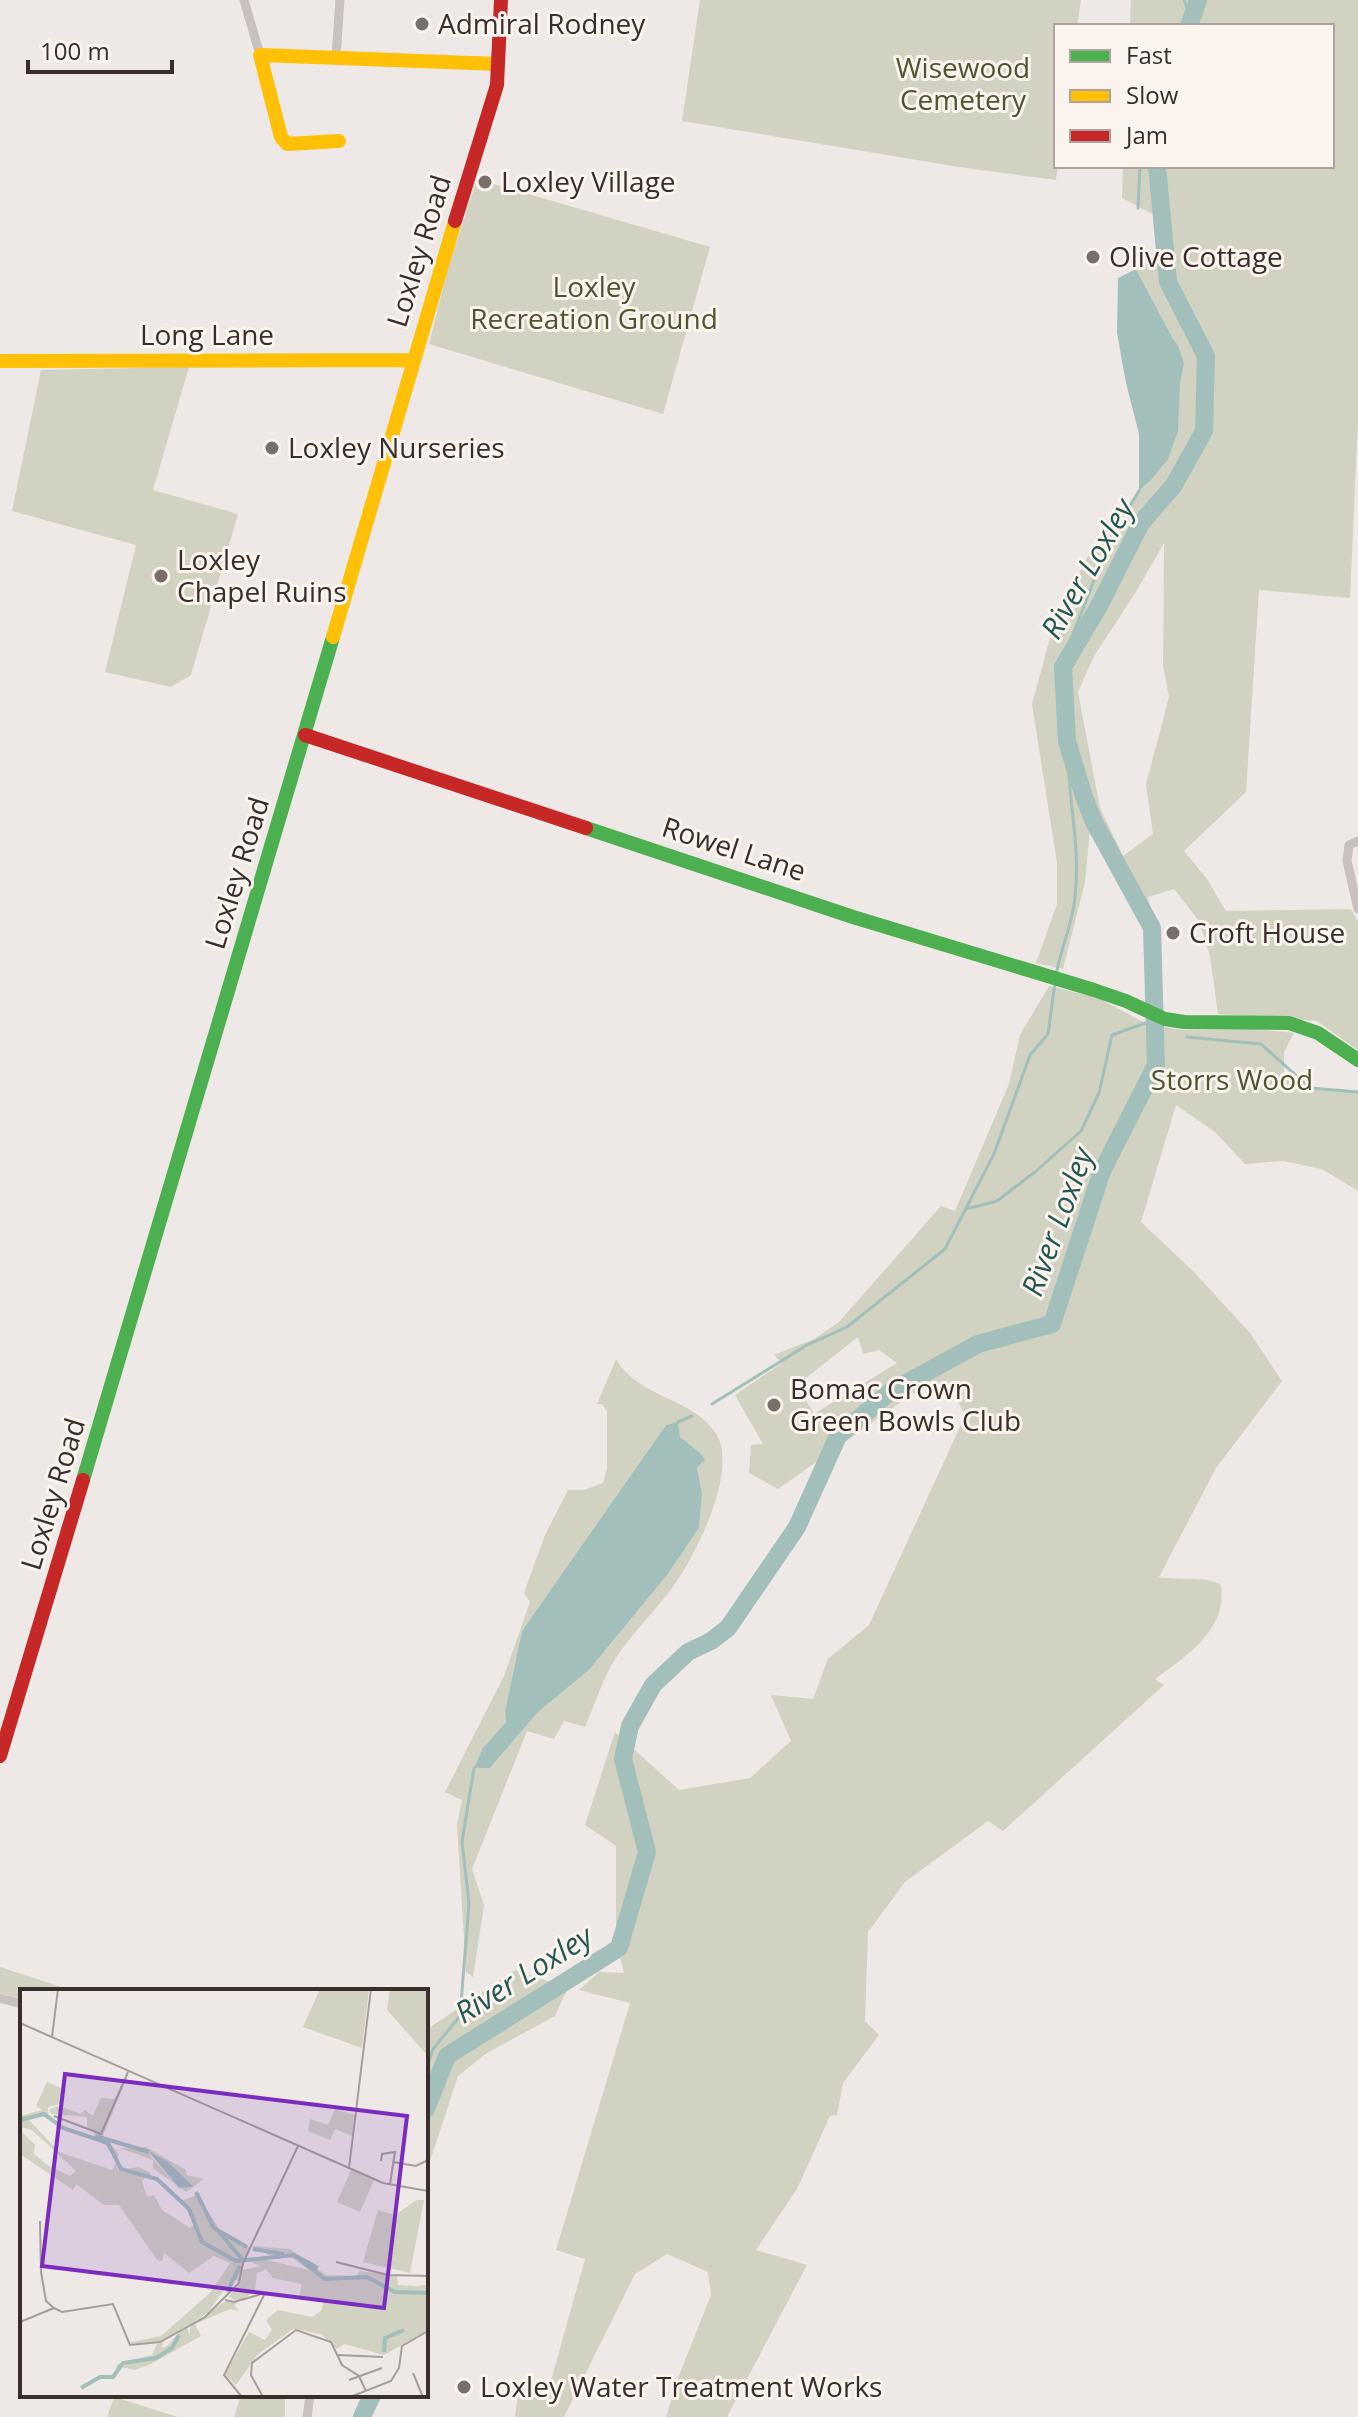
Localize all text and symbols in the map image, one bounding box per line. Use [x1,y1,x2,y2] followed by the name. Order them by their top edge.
[438,4,646,42] place label: Admiral Rodney
[413,15,431,33] marker: Admiral Rodney
[28,24,172,74] scale bar
[1054,24,1334,168] legend
[40,34,110,67] text: 100 m
[1126,38,1172,71] text: Fast
[896,48,1030,118] park label: Wisewood Cemetery
[1126,78,1179,111] text: Slow
[1124,118,1168,151] text: Jam
[501,162,676,200] place label: Loxley Village
[377,170,459,331] street label: Loxley Road
[476,173,494,191] marker: Loxley Village
[1109,237,1283,275] place label: Olive Cottage
[1084,248,1102,266] marker: Olive Cottage
[470,267,718,337] park label: Loxley Recreation Ground
[140,315,274,353] street label: Long Lane
[288,428,505,466] place label: Loxley Nurseries
[263,439,281,457] marker: Loxley Nurseries
[1030,489,1144,646] water label: River Loxley
[177,540,347,610] place label: Loxley Chapel Ruins
[152,567,170,585] marker: Loxley Chapel Ruins
[195,792,277,953] street label: Loxley Road
[658,807,811,889] street label: Rowel Lane
[1189,913,1345,951] place label: Croft House
[1164,924,1182,942] marker: Croft House
[1151,1060,1313,1098] park label: Storrs Wood
[1011,1140,1103,1301] water label: River Loxley
[790,1369,1021,1439] place label: Bomac Crown Green Bowls Club
[765,1396,783,1414] marker: Bomac Crown Green Bowls Club
[11,1413,93,1574] street label: Loxley Road
[447,1914,602,2032] water label: River Loxley
[20,1989,428,2397] inset map
[480,2367,882,2405] place label: Loxley Water Treatment Works
[455,2378,473,2396] marker: Loxley Water Treatment Works

